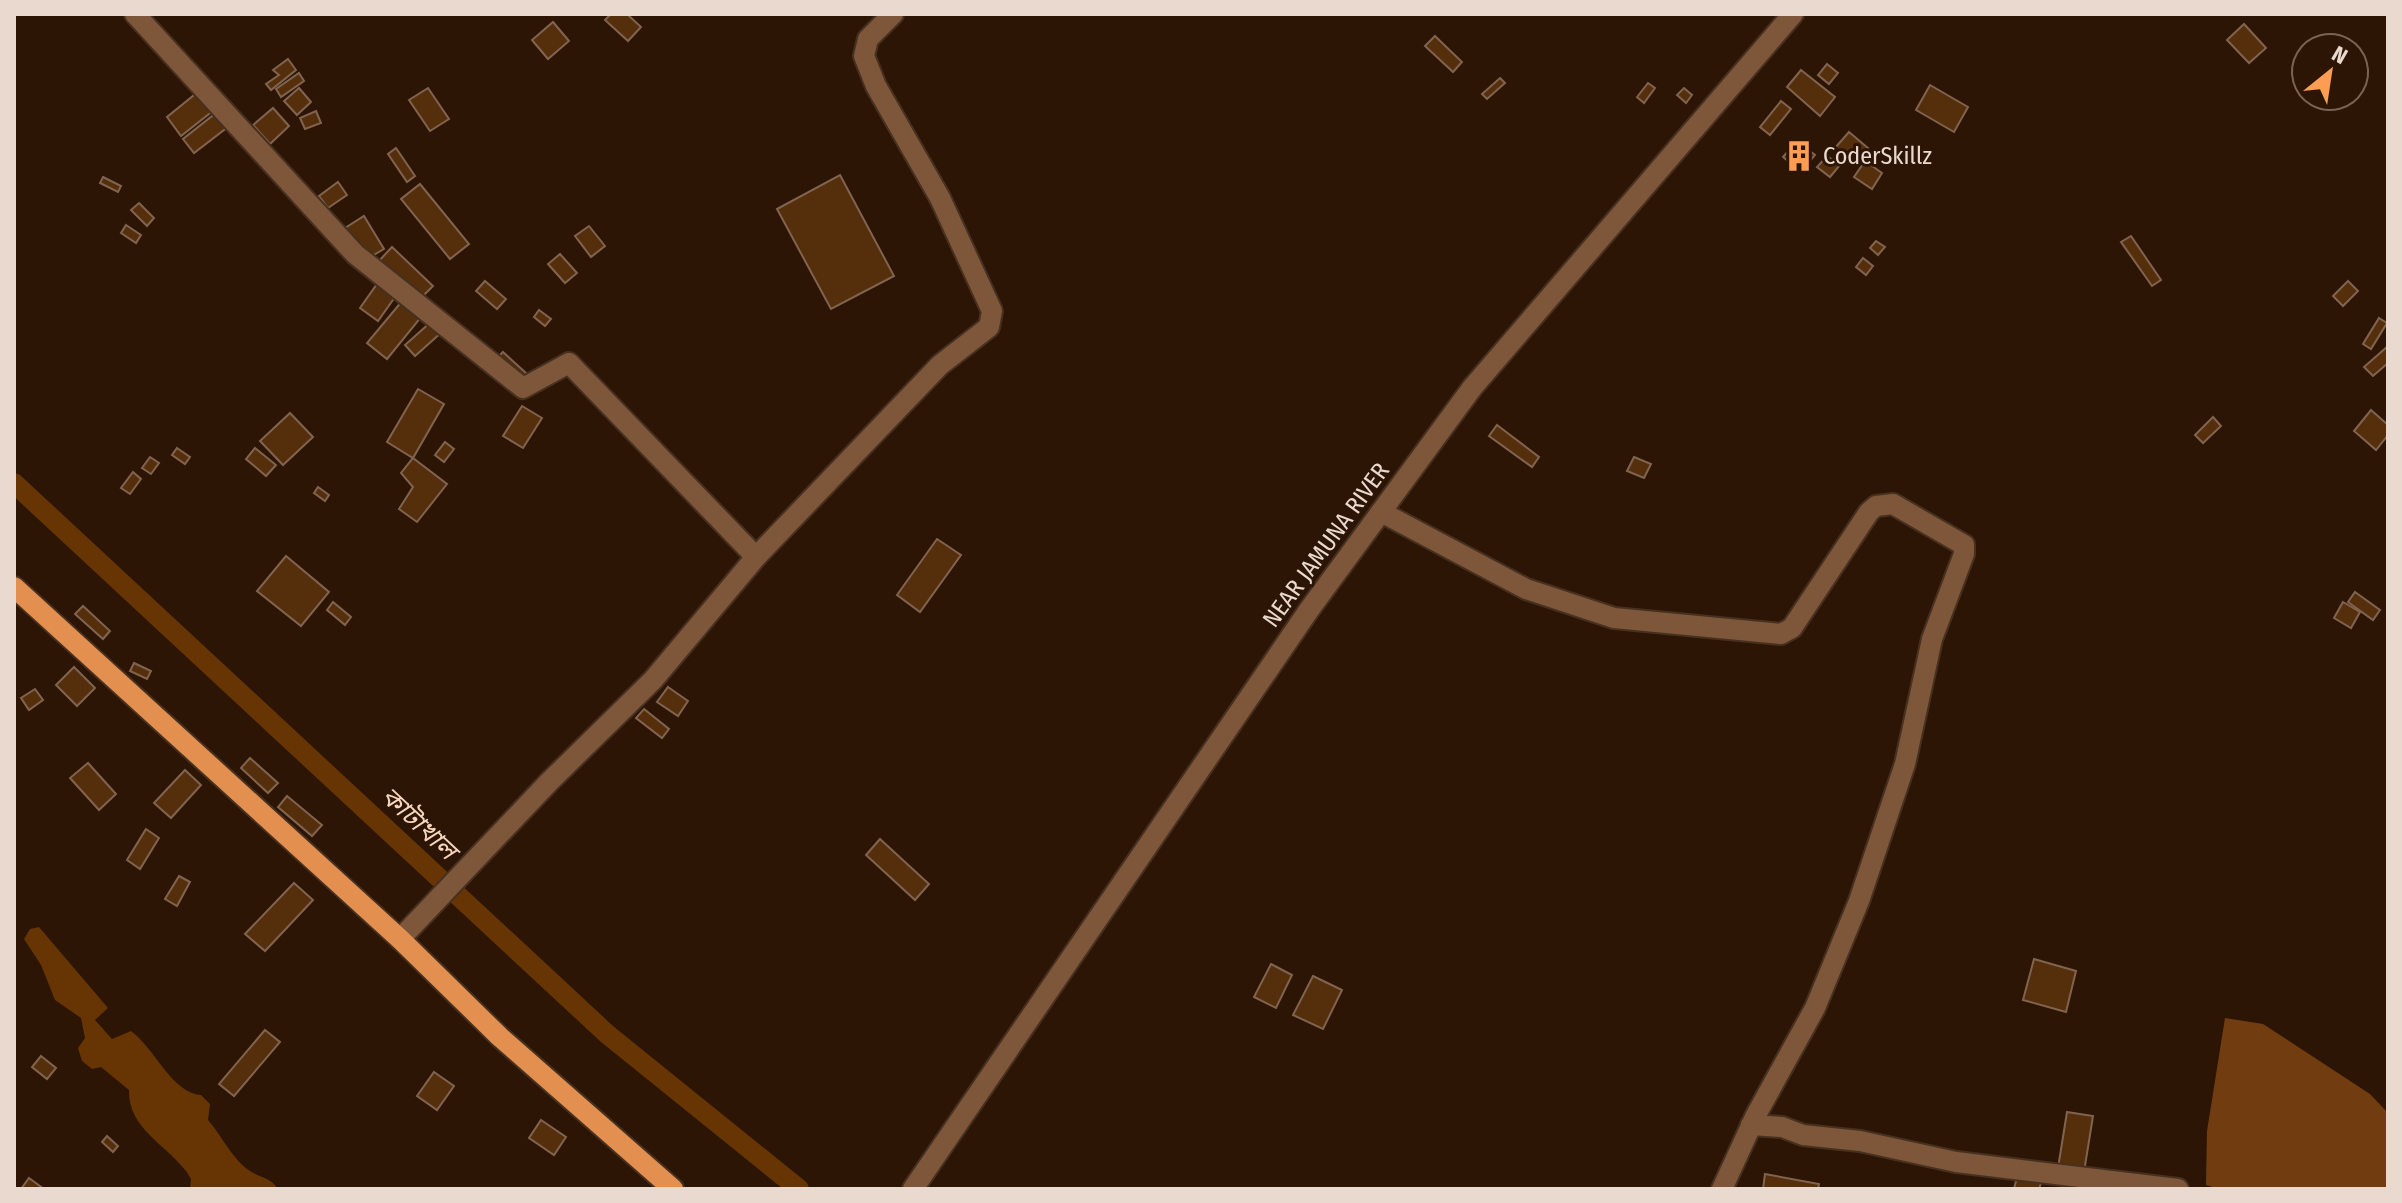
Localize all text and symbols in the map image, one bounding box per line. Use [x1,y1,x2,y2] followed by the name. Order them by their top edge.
[2290,32,2370,112] north arrow
[2327,40,2352,70] text: N
[1782,139,1816,173] building icon: CoderSkillz
[1823,142,1932,170] place label: CoderSkillz
[1257,457,1395,633] street label: NEAR JAMUNA RIVER
[374,781,467,870] water label: কাটাখাল

